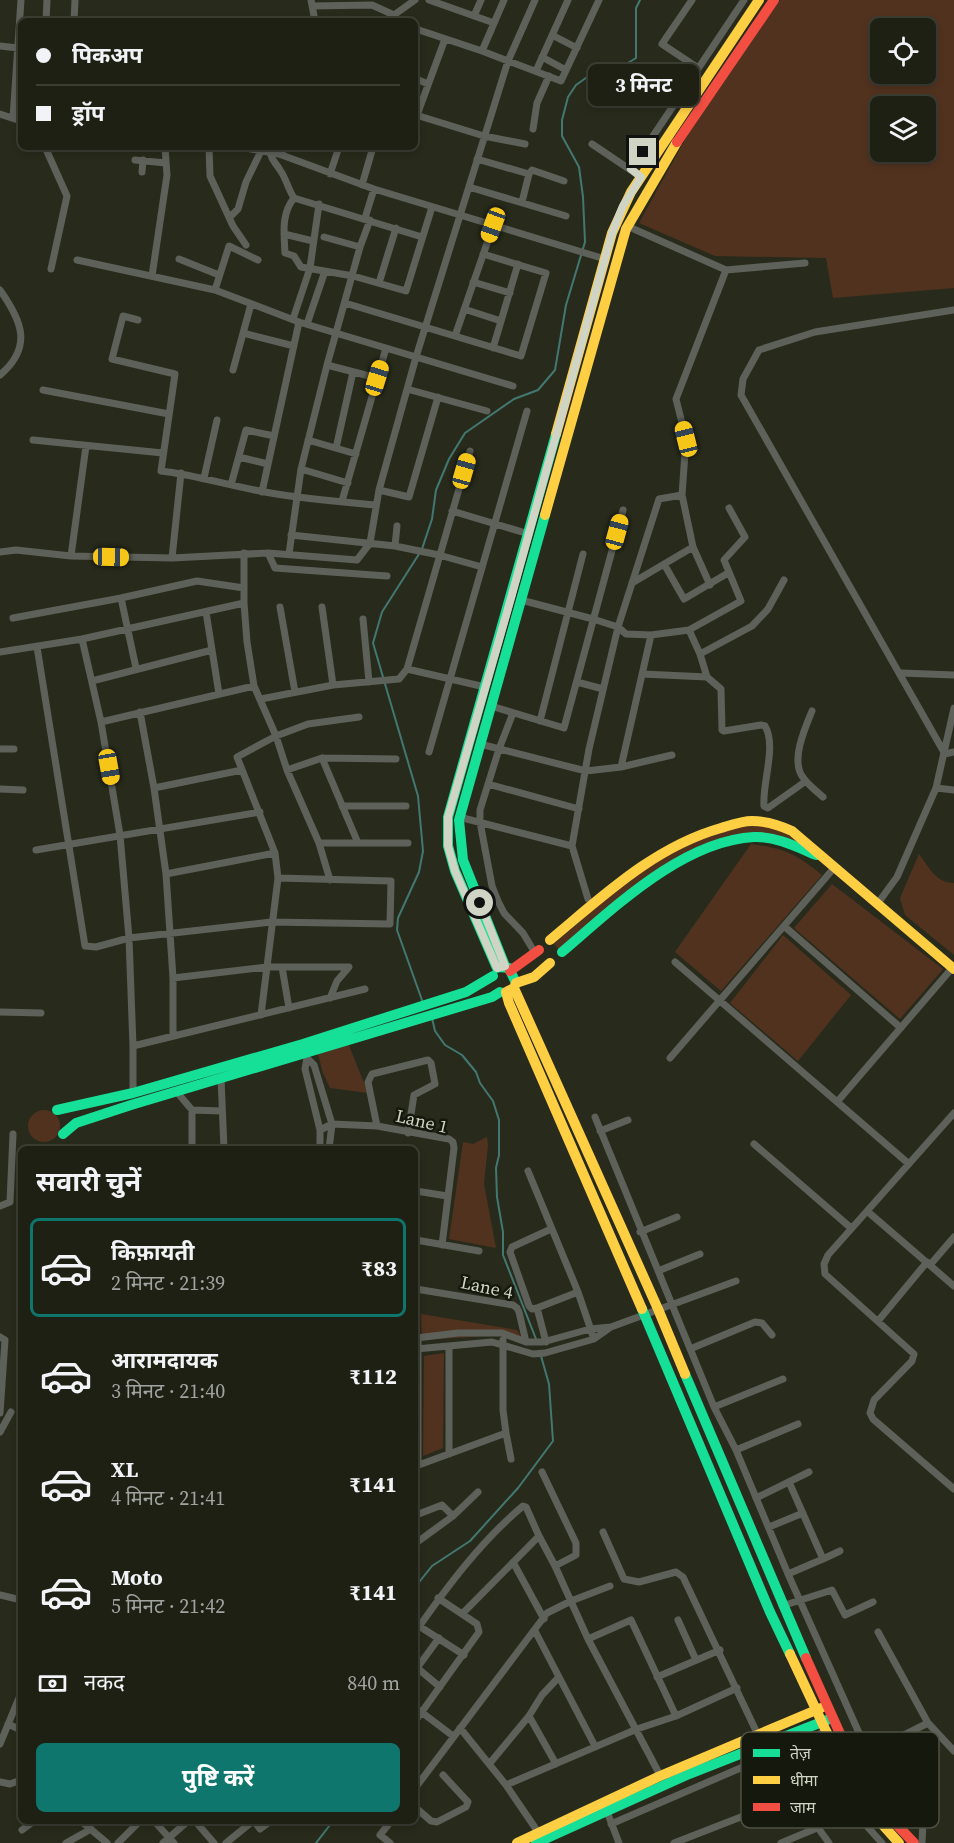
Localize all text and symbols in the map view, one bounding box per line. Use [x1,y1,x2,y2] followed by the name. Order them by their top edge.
[870,18,936,162] map controls
[870,18,936,84] button: locate
[72,40,143,70] text: पिकअप
[588,65,698,107] callout: 3 मिनट
[615,71,672,99] text: 3 मिनट
[870,96,936,162] button: layers
[72,98,105,128] text: ड्रॉप
[629,138,656,165] route end
[478,205,508,245] car
[363,358,391,398] car
[673,419,699,459] car
[450,451,478,491] car
[604,512,630,552] car
[93,548,129,566] car
[97,748,121,786] car
[466,889,493,916] route start
[393,1103,451,1139] street label: Lane 1
[36,1163,141,1200] text: सवारी चुनें
[111,1237,195,1267] text: किफ़ायती
[39,1241,93,1295] icon: car
[361,1253,397,1283] text: ₹83
[111,1269,225,1297] text: 2 मिनट · 21:39
[458,1269,516,1305] street label: Lane 4
[111,1345,218,1375] text: आरामदायक
[39,1349,93,1403] icon: car
[349,1361,397,1391] text: ₹112
[111,1377,225,1405] text: 3 मिनट · 21:40
[111,1454,138,1484] text: XL
[39,1457,93,1511] icon: car
[349,1469,397,1499] text: ₹141
[111,1484,225,1512] text: 4 मिनट · 21:41
[111,1562,163,1592] text: Moto
[39,1565,93,1619] icon: car
[349,1577,397,1607] text: ₹141
[111,1592,225,1620] text: 5 मिनट · 21:42
[36,1667,69,1700] icon: cash
[84,1667,125,1697] text: नकद
[347,1669,400,1697] text: 840 m
[741,1732,939,1828] legend
[790,1742,812,1764] text: तेज़
[36,1743,400,1812] button: पुष्टि करें
[790,1769,819,1791] text: धीमा
[790,1796,816,1818] text: जाम

